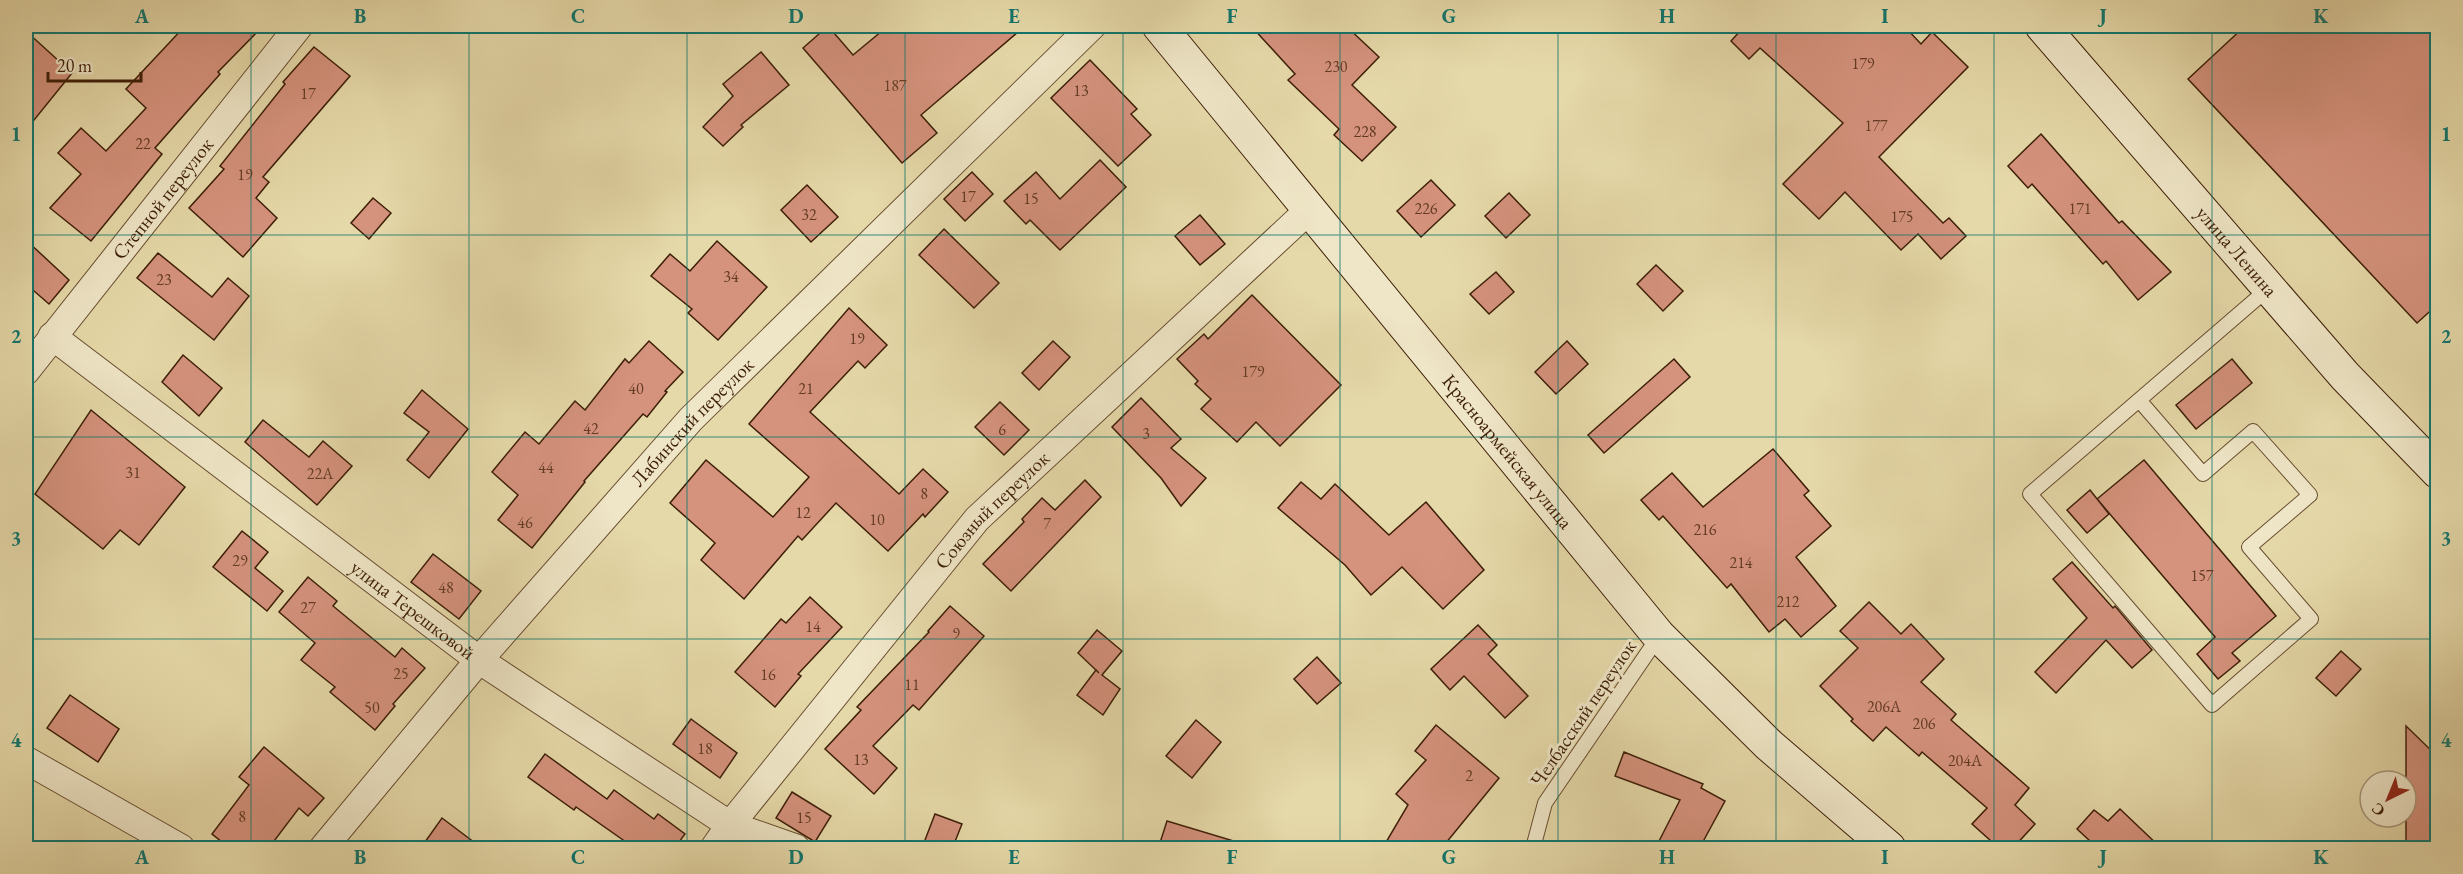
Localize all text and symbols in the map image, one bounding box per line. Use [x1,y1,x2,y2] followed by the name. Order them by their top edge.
[134,3,150,29] text: A
[354,3,366,29] text: B
[571,3,585,29] text: C
[788,3,804,29] text: D
[1008,3,1020,29] text: E
[1227,3,1238,29] text: F
[1442,3,1456,29] text: G
[1659,3,1675,29] text: H
[1881,3,1889,29] text: I
[2097,3,2107,29] text: J
[2313,3,2329,29] text: K
[48,45,141,83] scale bar
[1851,53,1875,74] house number: 179
[57,54,92,77] text: 20 m
[1324,56,1348,77] house number: 230
[883,75,907,96] house number: 187
[1073,80,1089,101] house number: 13
[300,83,316,104] house number: 17
[1864,115,1888,136] house number: 177
[11,121,21,147] text: 1
[1353,121,1377,142] house number: 228
[2441,121,2451,147] text: 1
[106,132,219,265] street label: Степной переулок
[135,133,151,154] house number: 22
[237,164,253,185] house number: 19
[960,186,976,207] house number: 17
[1023,188,1039,209] house number: 15
[1414,198,1438,219] house number: 226
[2068,198,2092,219] house number: 171
[2191,200,2284,302] street label: улица Ленина
[801,204,817,225] house number: 32
[1890,206,1914,227] house number: 175
[723,266,739,287] house number: 34
[156,269,172,290] house number: 23
[11,323,22,349] text: 2
[2441,323,2452,349] text: 2
[849,328,865,349] house number: 19
[625,351,760,492] street label: Лабинский переулок
[1241,361,1265,382] house number: 179
[1437,369,1579,534] street label: Красноармейская улица
[628,378,644,399] house number: 40
[798,378,814,399] house number: 21
[583,418,599,439] house number: 42
[998,419,1006,440] house number: 6
[1142,423,1150,444] house number: 3
[929,445,1055,575] street label: Союзный переулок
[538,457,554,478] house number: 44
[125,462,141,483] house number: 31
[307,463,334,484] house number: 22А
[920,483,928,504] house number: 8
[795,502,811,523] house number: 12
[869,509,885,530] house number: 10
[517,512,533,533] house number: 46
[1043,513,1051,534] house number: 7
[1693,519,1717,540] house number: 216
[11,525,21,551] text: 3
[2441,525,2451,551] text: 3
[232,550,248,571] house number: 29
[1729,552,1753,573] house number: 214
[345,554,481,666] street label: улица Терешковой
[2190,565,2214,586] house number: 157
[438,577,454,598] house number: 48
[1776,591,1800,612] house number: 212
[300,597,316,618] house number: 27
[805,616,821,637] house number: 14
[952,623,960,644] house number: 9
[1524,634,1642,791] street label: Челбасский переулок
[393,663,409,684] house number: 25
[760,664,776,685] house number: 16
[904,674,920,695] house number: 11
[1867,696,1902,717] house number: 206А
[364,697,380,718] house number: 50
[1912,713,1936,734] house number: 206
[11,727,22,753] text: 4
[2441,727,2452,753] text: 4
[697,738,713,759] house number: 18
[853,749,869,770] house number: 13
[1948,750,1983,771] house number: 204А
[1465,765,1473,786] house number: 2
[2358,769,2418,829] north arrow
[2367,798,2389,821] text: С
[238,806,246,827] house number: 8
[796,807,812,828] house number: 15
[134,844,150,870] text: A
[354,844,366,870] text: B
[571,844,585,870] text: C
[788,844,804,870] text: D
[1008,844,1020,870] text: E
[1227,844,1238,870] text: F
[1442,844,1456,870] text: G
[1659,844,1675,870] text: H
[1881,844,1889,870] text: I
[2097,844,2107,870] text: J
[2313,844,2329,870] text: K

